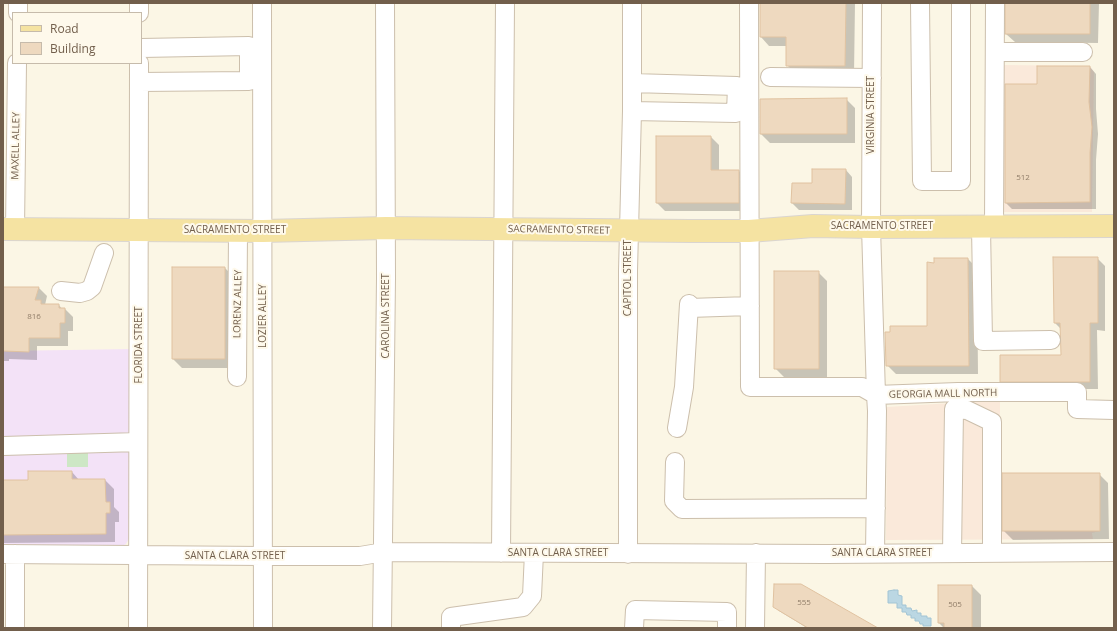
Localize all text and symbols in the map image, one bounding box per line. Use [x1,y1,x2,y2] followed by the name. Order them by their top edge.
[12,12,142,64] legend
[50,20,79,37] text: Road
[50,40,95,57] text: Building
[865,76,877,154] street label: VIRGINIA STREET
[9,112,23,180] street label: MAXELL ALLEY
[1016,173,1030,183] house number: 512
[831,220,933,232] street label: SACRAMENTO STREET
[508,223,610,237] street label: SACRAMENTO STREET
[184,224,286,236] street label: SACRAMENTO STREET
[622,240,634,316] street label: CAPITOL STREET
[231,270,245,338] street label: LORENZ ALLEY
[380,274,392,358] street label: CAROLINA STREET
[257,284,269,348] street label: LOZIER ALLEY
[133,306,145,384] street label: FLORIDA STREET
[27,312,41,322] house number: 816
[889,387,997,401] street label: GEORGIA MALL NORTH
[508,547,608,559] street label: SANTA CLARA STREET
[832,547,932,559] street label: SANTA CLARA STREET
[185,550,285,562] street label: SANTA CLARA STREET
[797,598,811,608] house number: 555
[948,600,962,610] house number: 505

